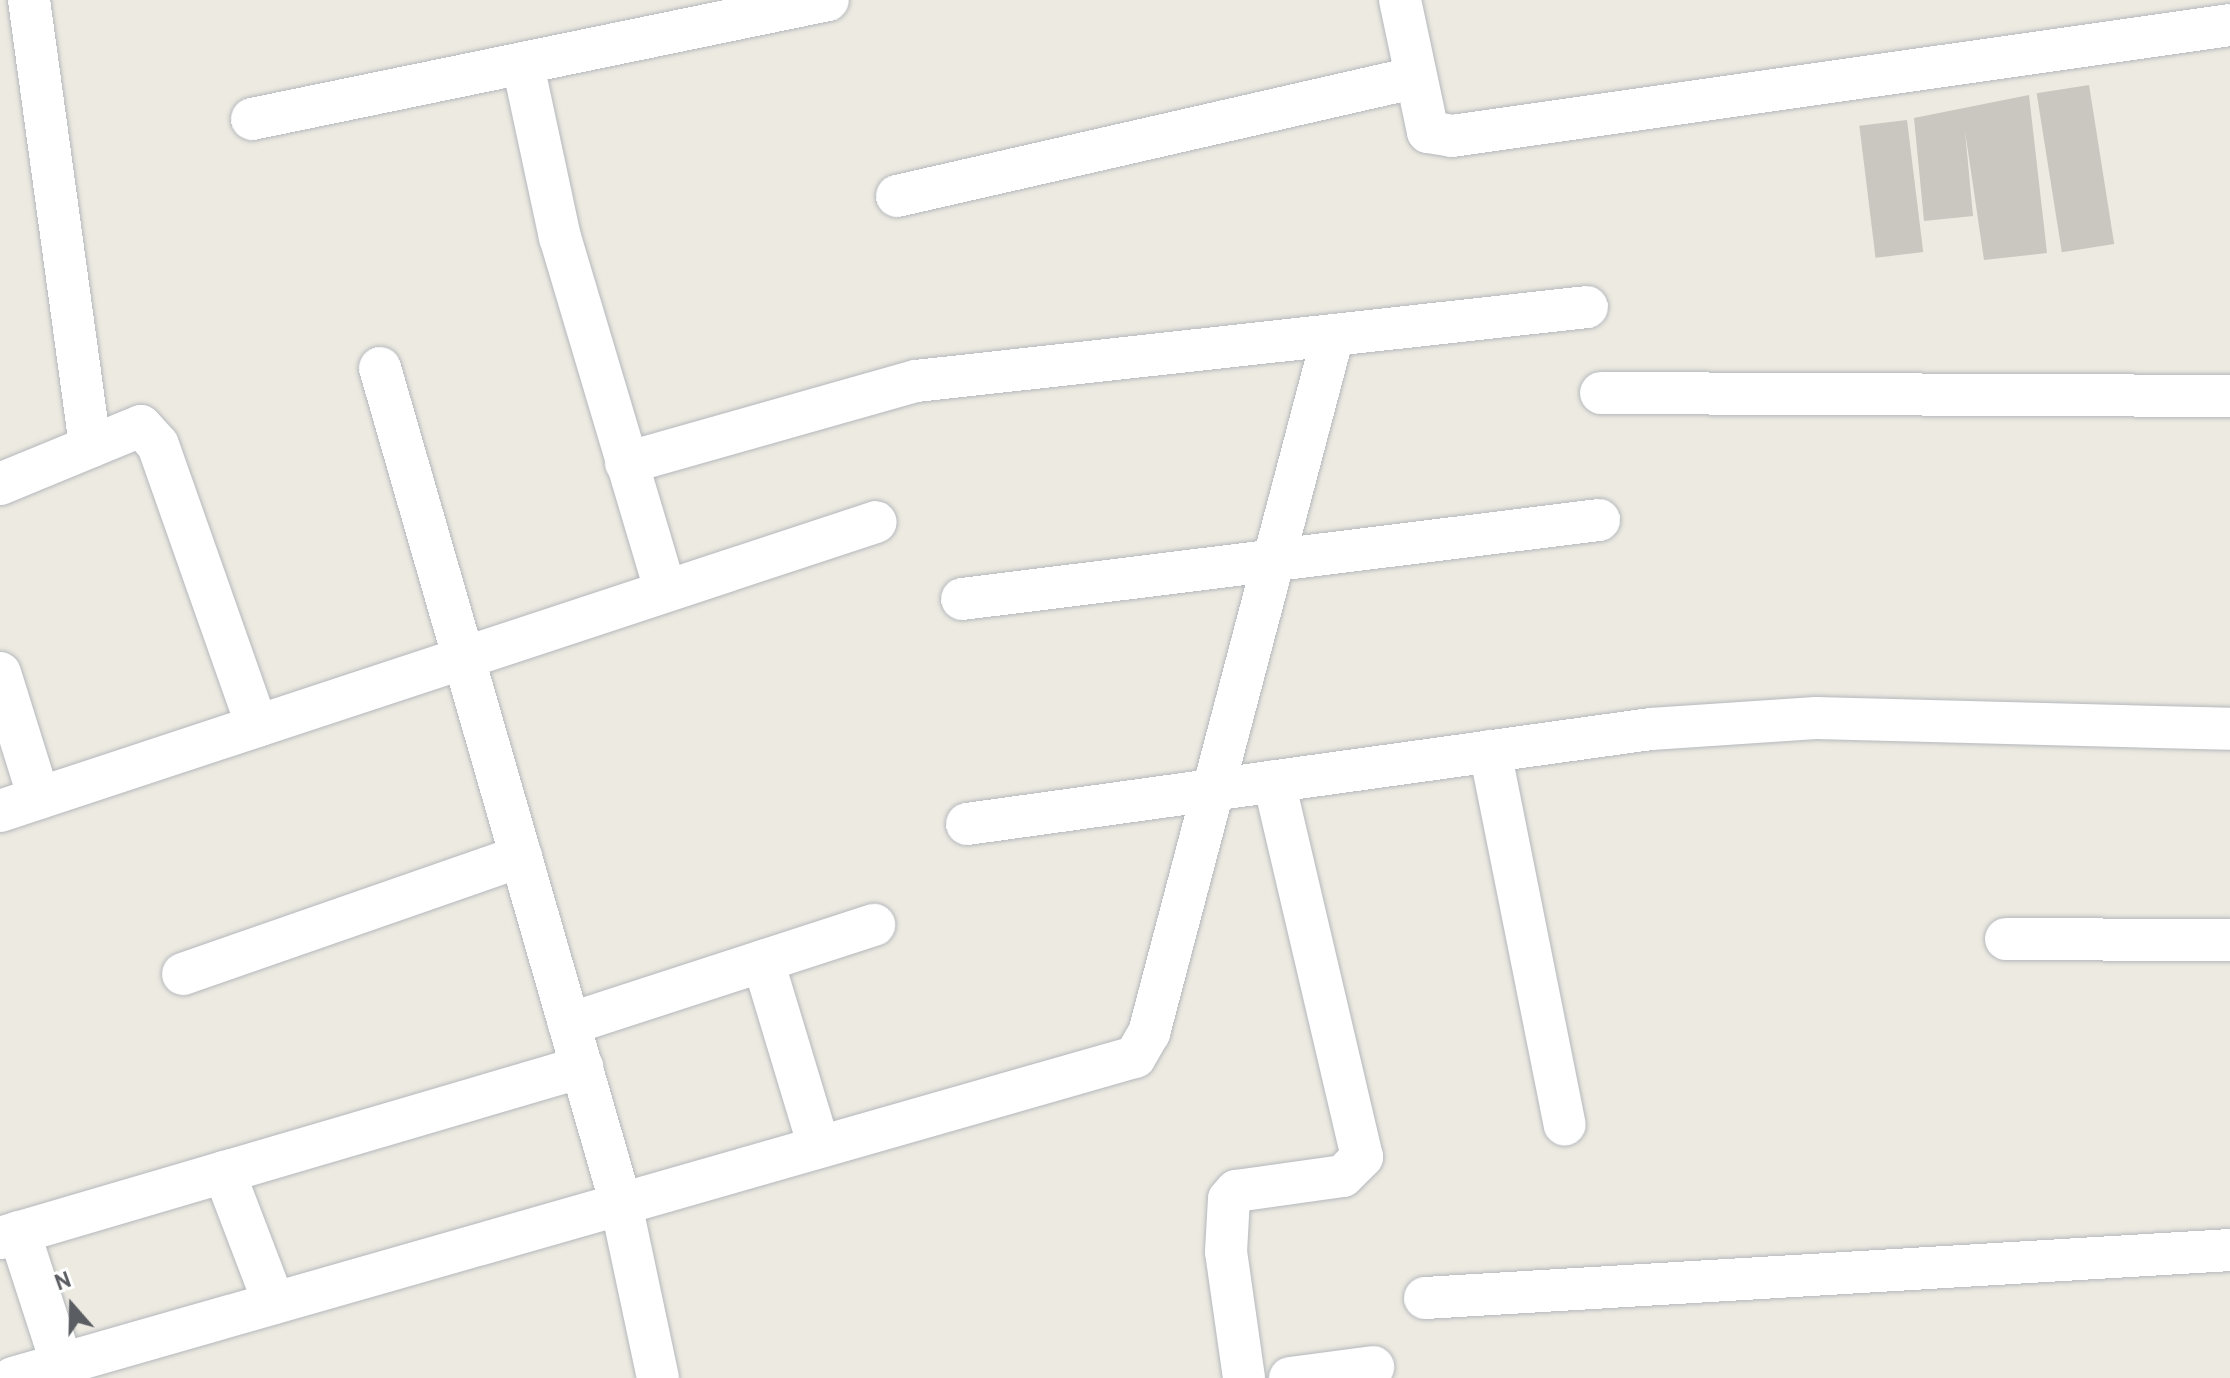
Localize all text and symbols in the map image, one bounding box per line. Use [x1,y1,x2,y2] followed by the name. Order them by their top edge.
[32,1266,112,1346] north arrow
[52,1268,76,1298] text: N

